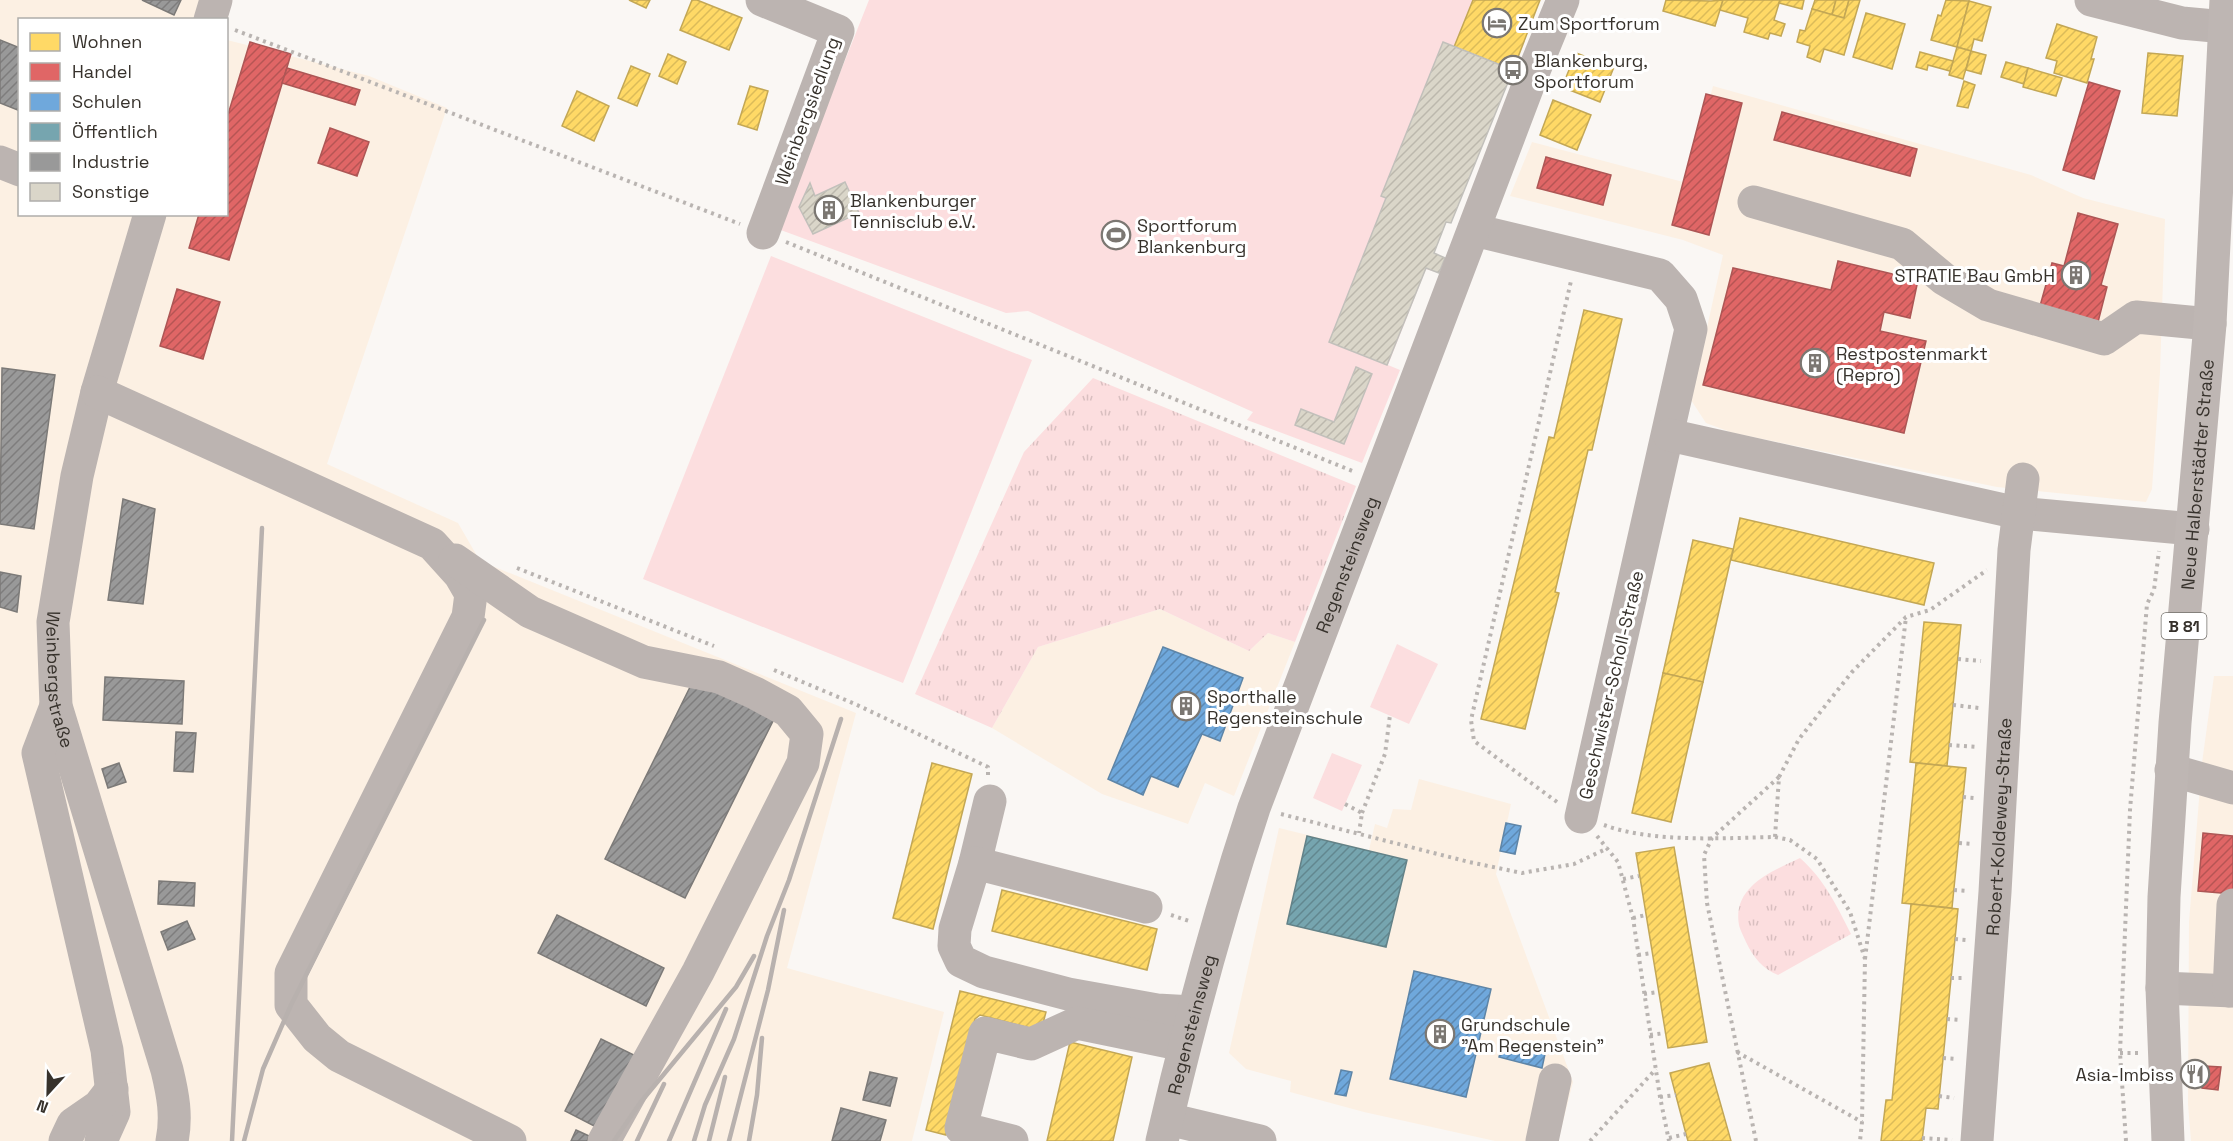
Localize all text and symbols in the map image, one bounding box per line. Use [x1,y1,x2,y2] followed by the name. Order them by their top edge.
[1481,7,1513,39] hotel icon: Zum Sportforum
[1518,12,1660,35] place label: Zum Sportforum
[18,18,228,216] legend
[72,30,142,53] text: Wohnen
[770,34,844,188] street label: Weinbergsiedlung
[1534,49,1648,93] place label: Blankenburg, Sportforum
[1497,54,1529,86] bus stop icon: Blankenburg, Sportforum
[72,60,132,83] text: Handel
[72,90,142,113] text: Schulen
[72,120,158,143] text: Öffentlich
[72,150,149,173] text: Industrie
[72,180,149,203] text: Sonstige
[850,189,977,233] place label: Blankenburger Tennisclub e.V.
[813,194,845,226] building icon: Blankenburger Tennisclub e.V.
[1137,214,1246,258] place label: Sportforum Blankenburg
[1100,219,1132,251] sports icon: Sportforum Blankenburg
[2060,259,2092,291] building icon: STRATIE Bau GmbH
[1894,264,2055,287] place label: STRATIE Bau GmbH
[1836,342,1988,386] place label: Restpostenmarkt (Repro)
[1799,347,1831,379] building icon: Restpostenmarkt (Repro)
[2175,358,2218,591] street label: Neue Halberstädter Straße
[1310,493,1383,636] street label: Regensteinsweg
[1573,568,1649,802] street label: Geschwister-Scholl-Straße
[41,609,80,751] street label: Weinbergstraße
[2162,613,2206,639] road number: B 81
[1207,685,1363,729] place label: Sporthalle Regensteinschule
[1170,690,1202,722] building icon: Sporthalle Regensteinschule
[1980,717,2016,936] street label: Robert-Koldewey-Straße
[1162,952,1220,1097] street label: Regensteinsweg
[1461,1013,1604,1057] place label: Grundschule "Am Regenstein"
[1424,1018,1456,1050] building icon: Grundschule "Am Regenstein"
[2179,1058,2211,1090] restaurant icon: Asia-Imbiss
[18,1063,78,1123] north arrow
[2076,1063,2174,1086] place label: Asia-Imbiss
[34,1095,51,1118] text: N

